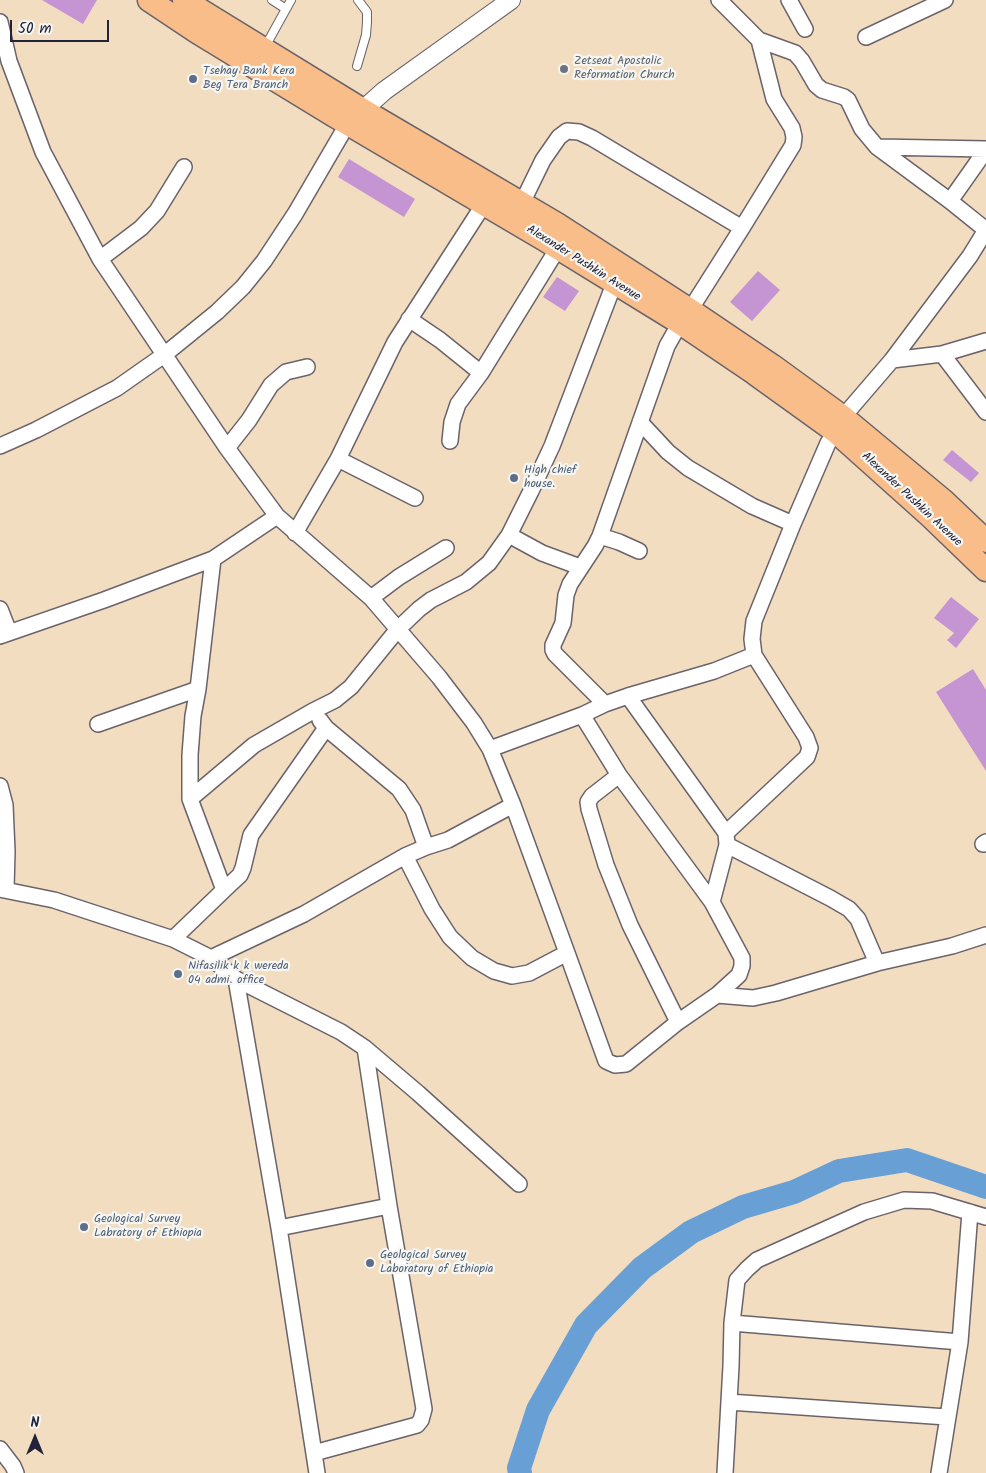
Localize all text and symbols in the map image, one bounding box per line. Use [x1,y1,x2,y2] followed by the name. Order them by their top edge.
[12,10,111,42] scale bar
[18,17,52,41] text: 50 m
[574,55,675,83] place label: Zetseat Apostolic Reformation Church
[558,63,570,75] marker: Zetseat Apostolic Reformation Church
[203,65,295,93] place label: Tsehay Bank Kera Beg Tera Branch
[187,73,199,85] marker: Tsehay Bank Kera Beg Tera Branch
[523,223,643,305] street label: Alexander Pushkin Avenue
[858,450,964,550] street label: Alexander Pushkin Avenue
[524,464,576,492] place label: High chief house.
[508,472,520,484] marker: High chief house.
[188,960,289,988] place label: Nifasilik k k wereda 04 admi. office
[172,968,184,980] marker: Nifasilik k k wereda 04 admi. office
[94,1213,202,1241] place label: Geological Survey Labratory of Ethiopia
[78,1221,90,1233] marker: Geological Survey Labratory of Ethiopia
[380,1249,493,1277] place label: Geological Survey Laboratory of Ethiopia
[364,1257,376,1269] marker: Geological Survey Laboratory of Ethiopia
[31,1412,39,1434] text: N
[10,1413,60,1463] north arrow

